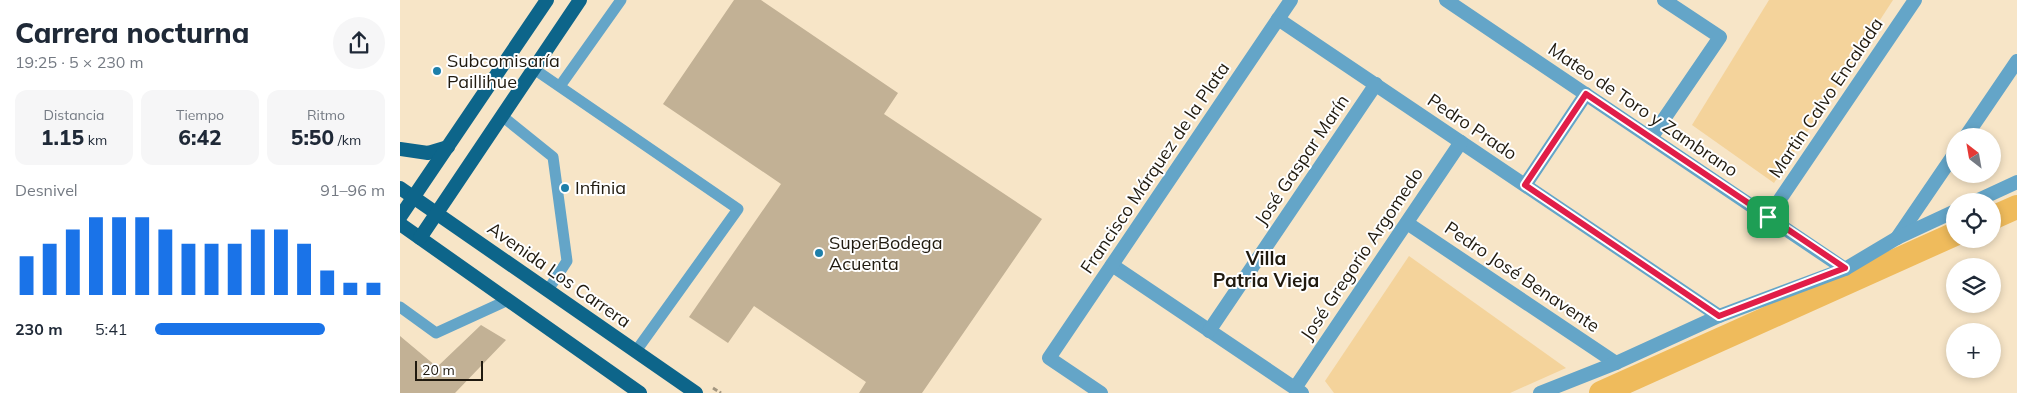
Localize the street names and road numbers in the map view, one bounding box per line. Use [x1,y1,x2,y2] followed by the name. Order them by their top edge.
[1763,13,1888,182] street label: Martin Calvo Encalada
[1544,37,1743,182] street label: Mateo de Toro y Zambrano
[1075,58,1234,278] street label: Francisco Márquez de la Plata
[1423,88,1521,165] street label: Pedro Prado
[1249,90,1354,230] street label: José Gaspar Marín
[1295,163,1428,344] street label: José Gregorio Argomedo
[1440,216,1604,337] street label: Pedro José Benavente
[483,217,635,333] street label: Avenida Los Carrera

